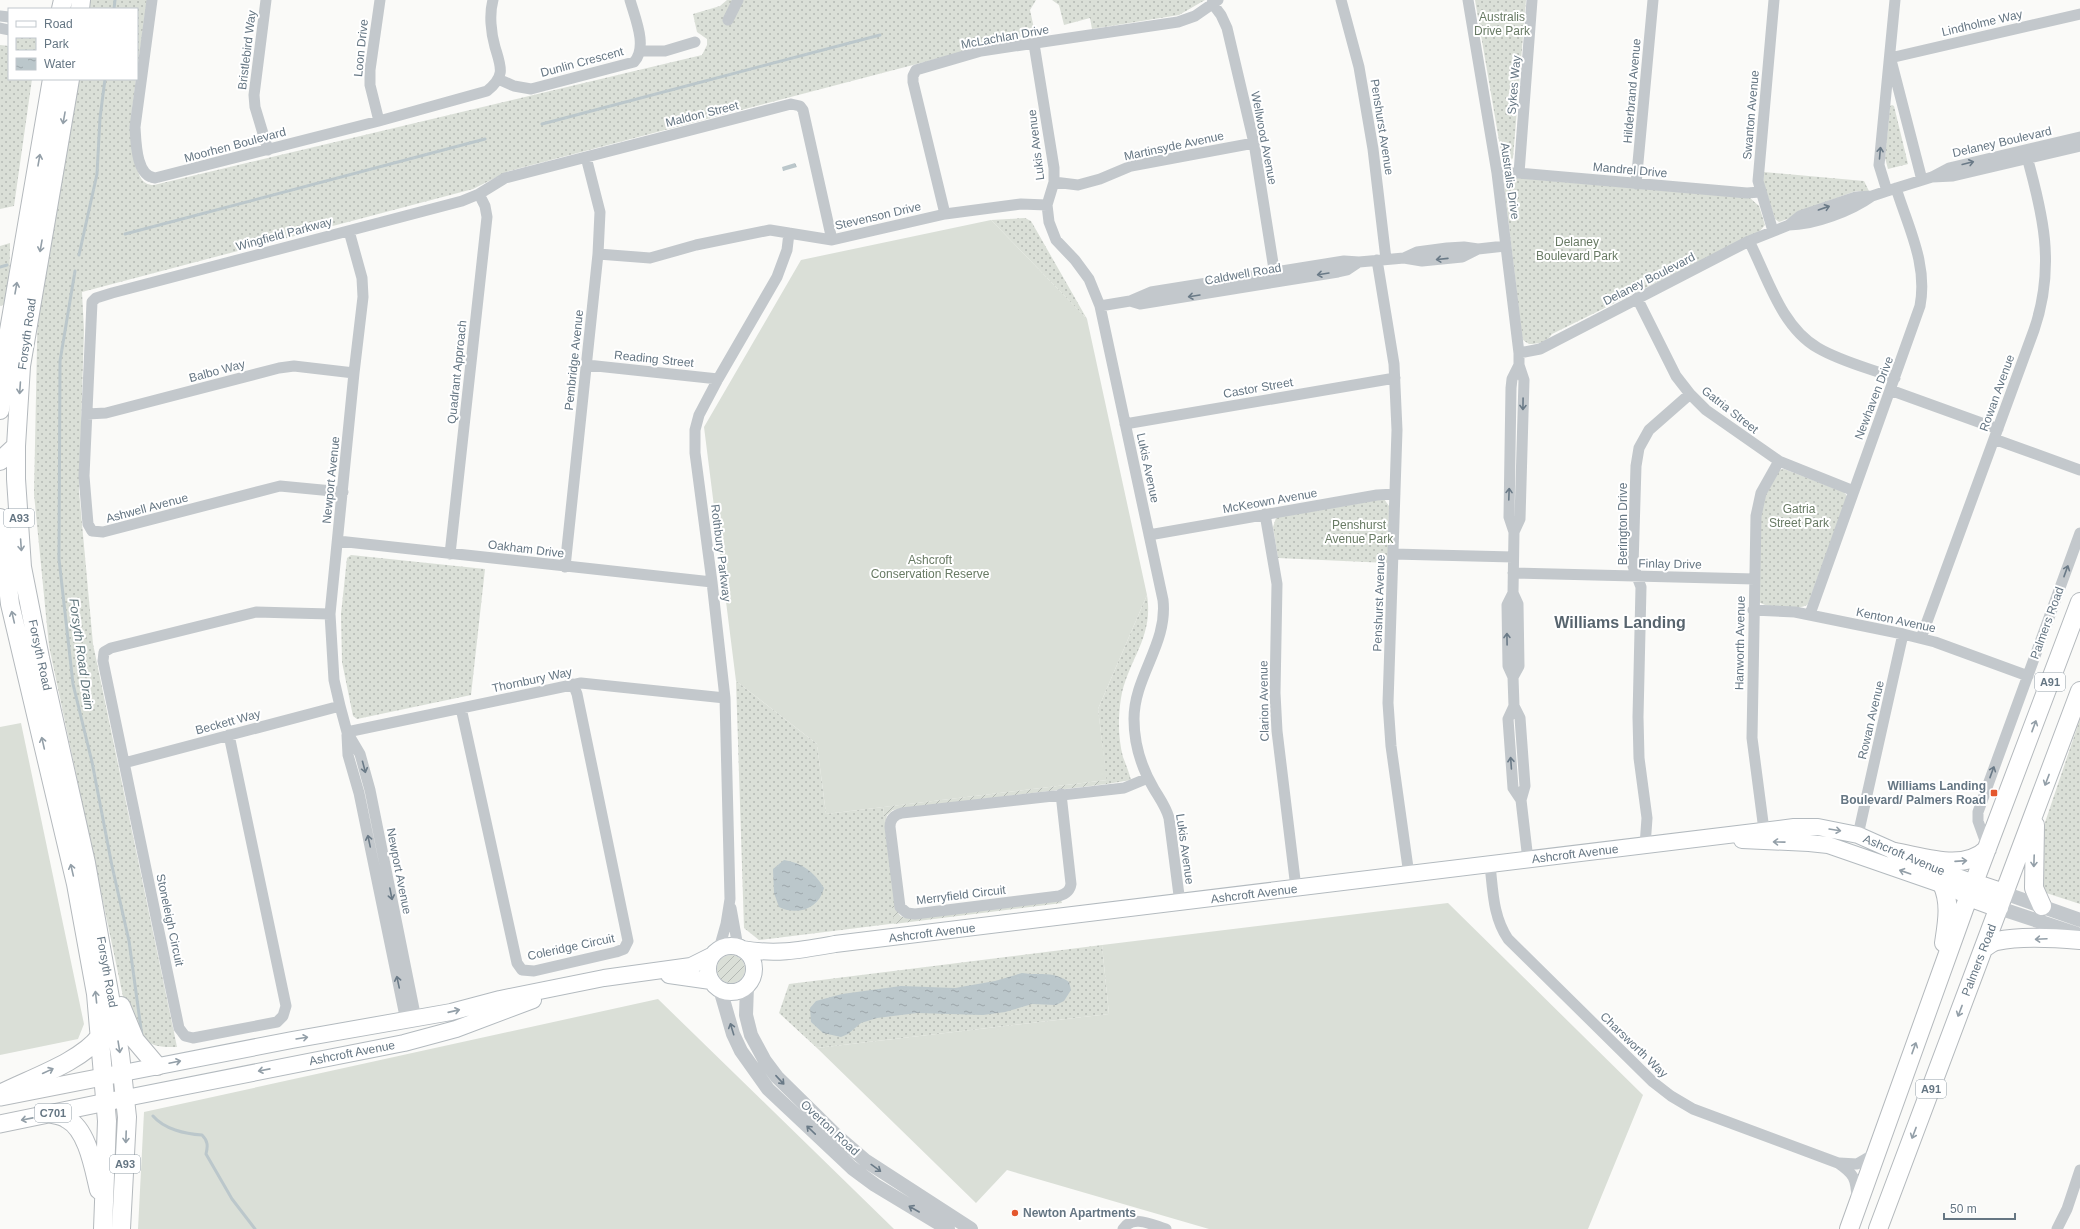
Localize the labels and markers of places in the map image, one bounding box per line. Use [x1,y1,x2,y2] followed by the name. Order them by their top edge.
[1841,779,1986,807] place label: Williams Landing Boulevard/ Palmers Road
[1989,788,1999,798] marker: Williams Landing Boulevard/ Palmers Road
[1023,1206,1136,1220] place label: Newton Apartments
[1010,1208,1020,1218] marker: Newton Apartments

